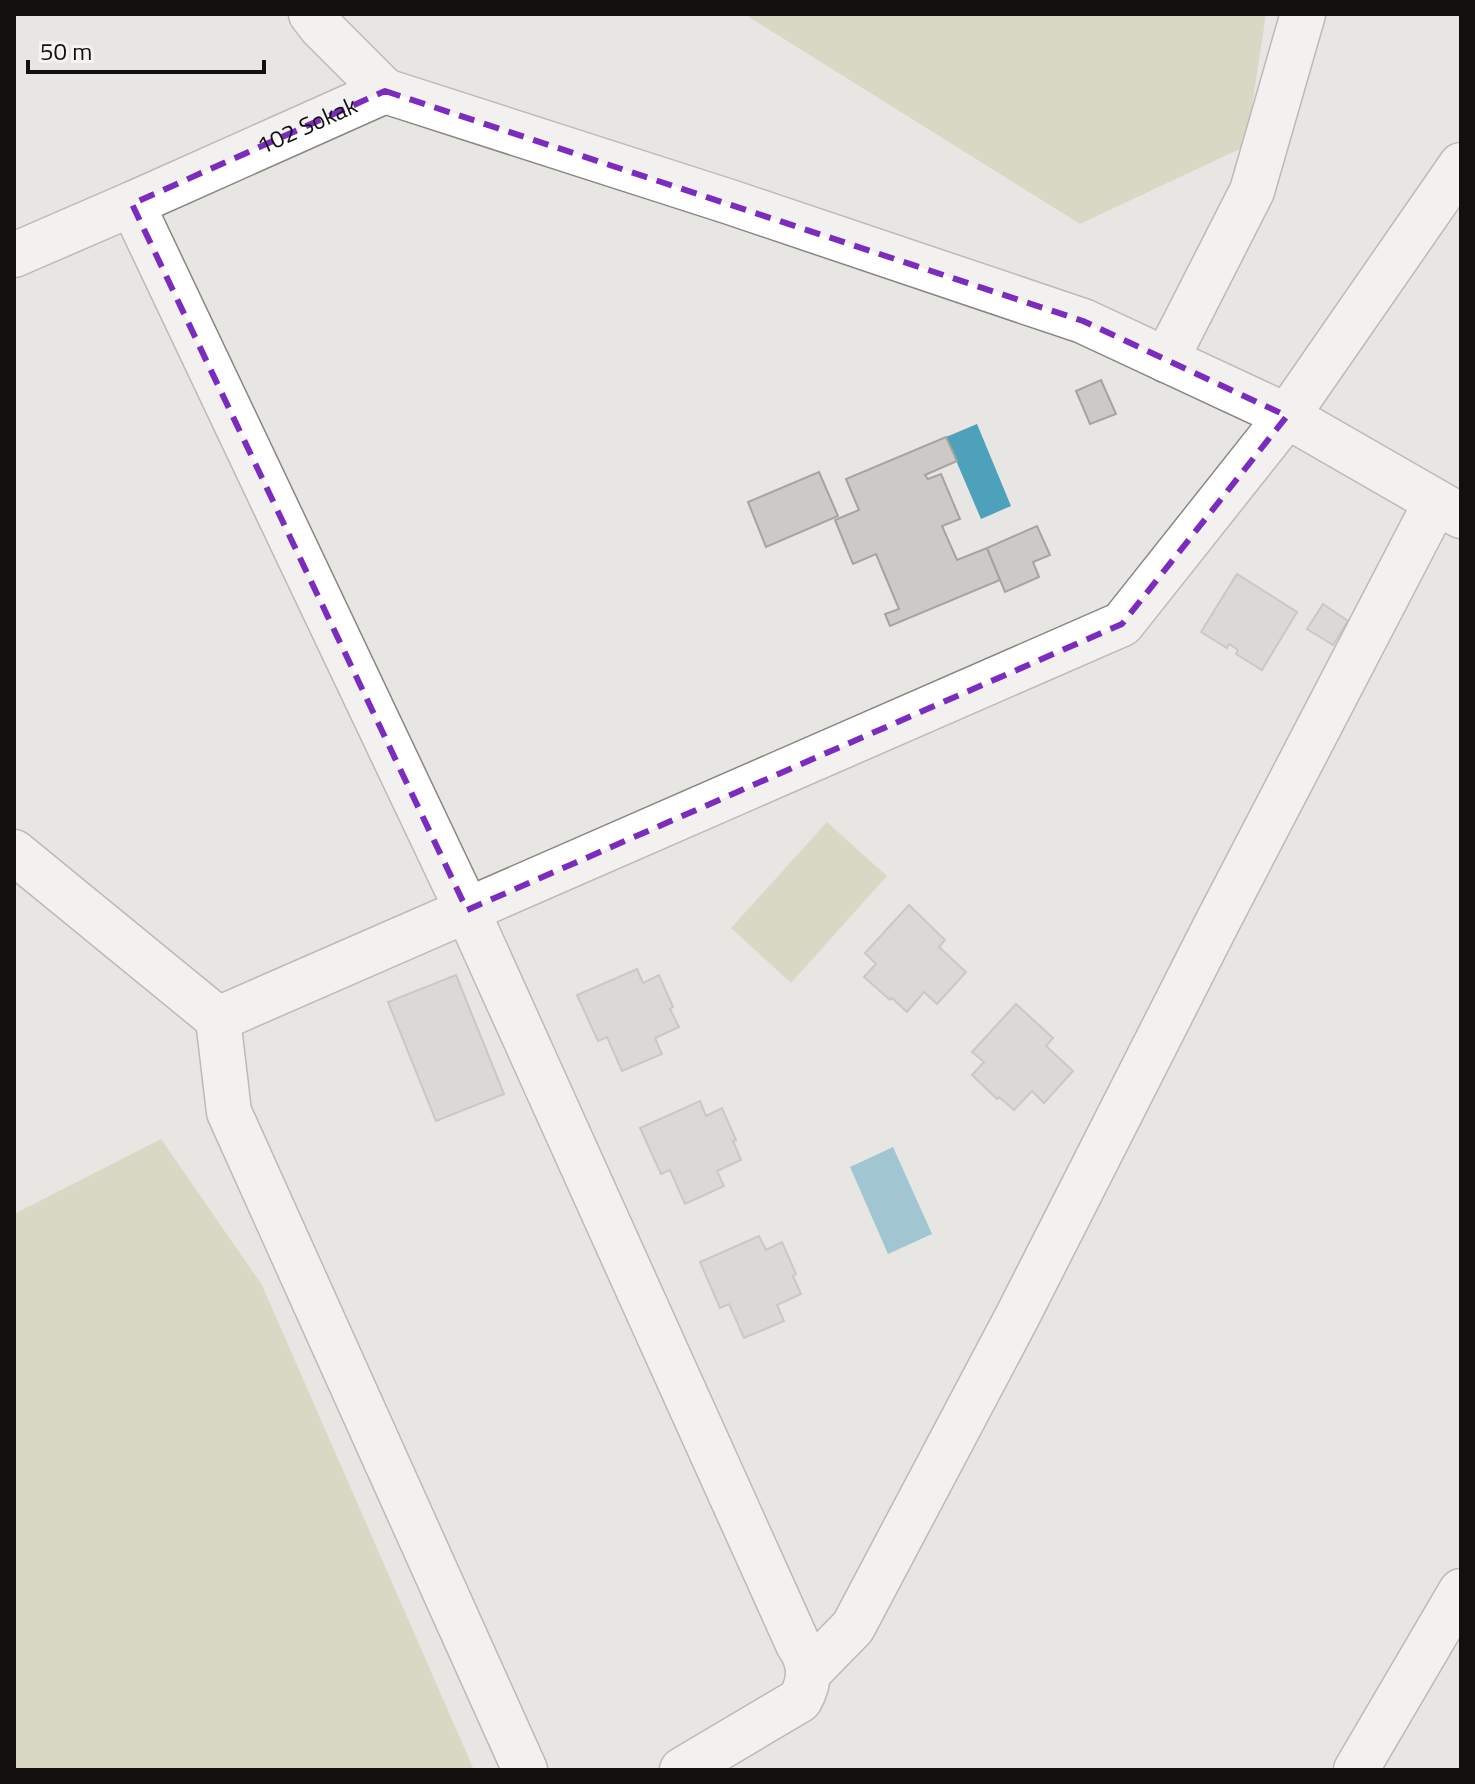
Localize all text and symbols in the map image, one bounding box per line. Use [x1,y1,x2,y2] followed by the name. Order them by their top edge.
[28,24,264,74] scale bar
[40,33,92,69] text: 50 m
[251,86,363,163] street label: 102 Sokak

